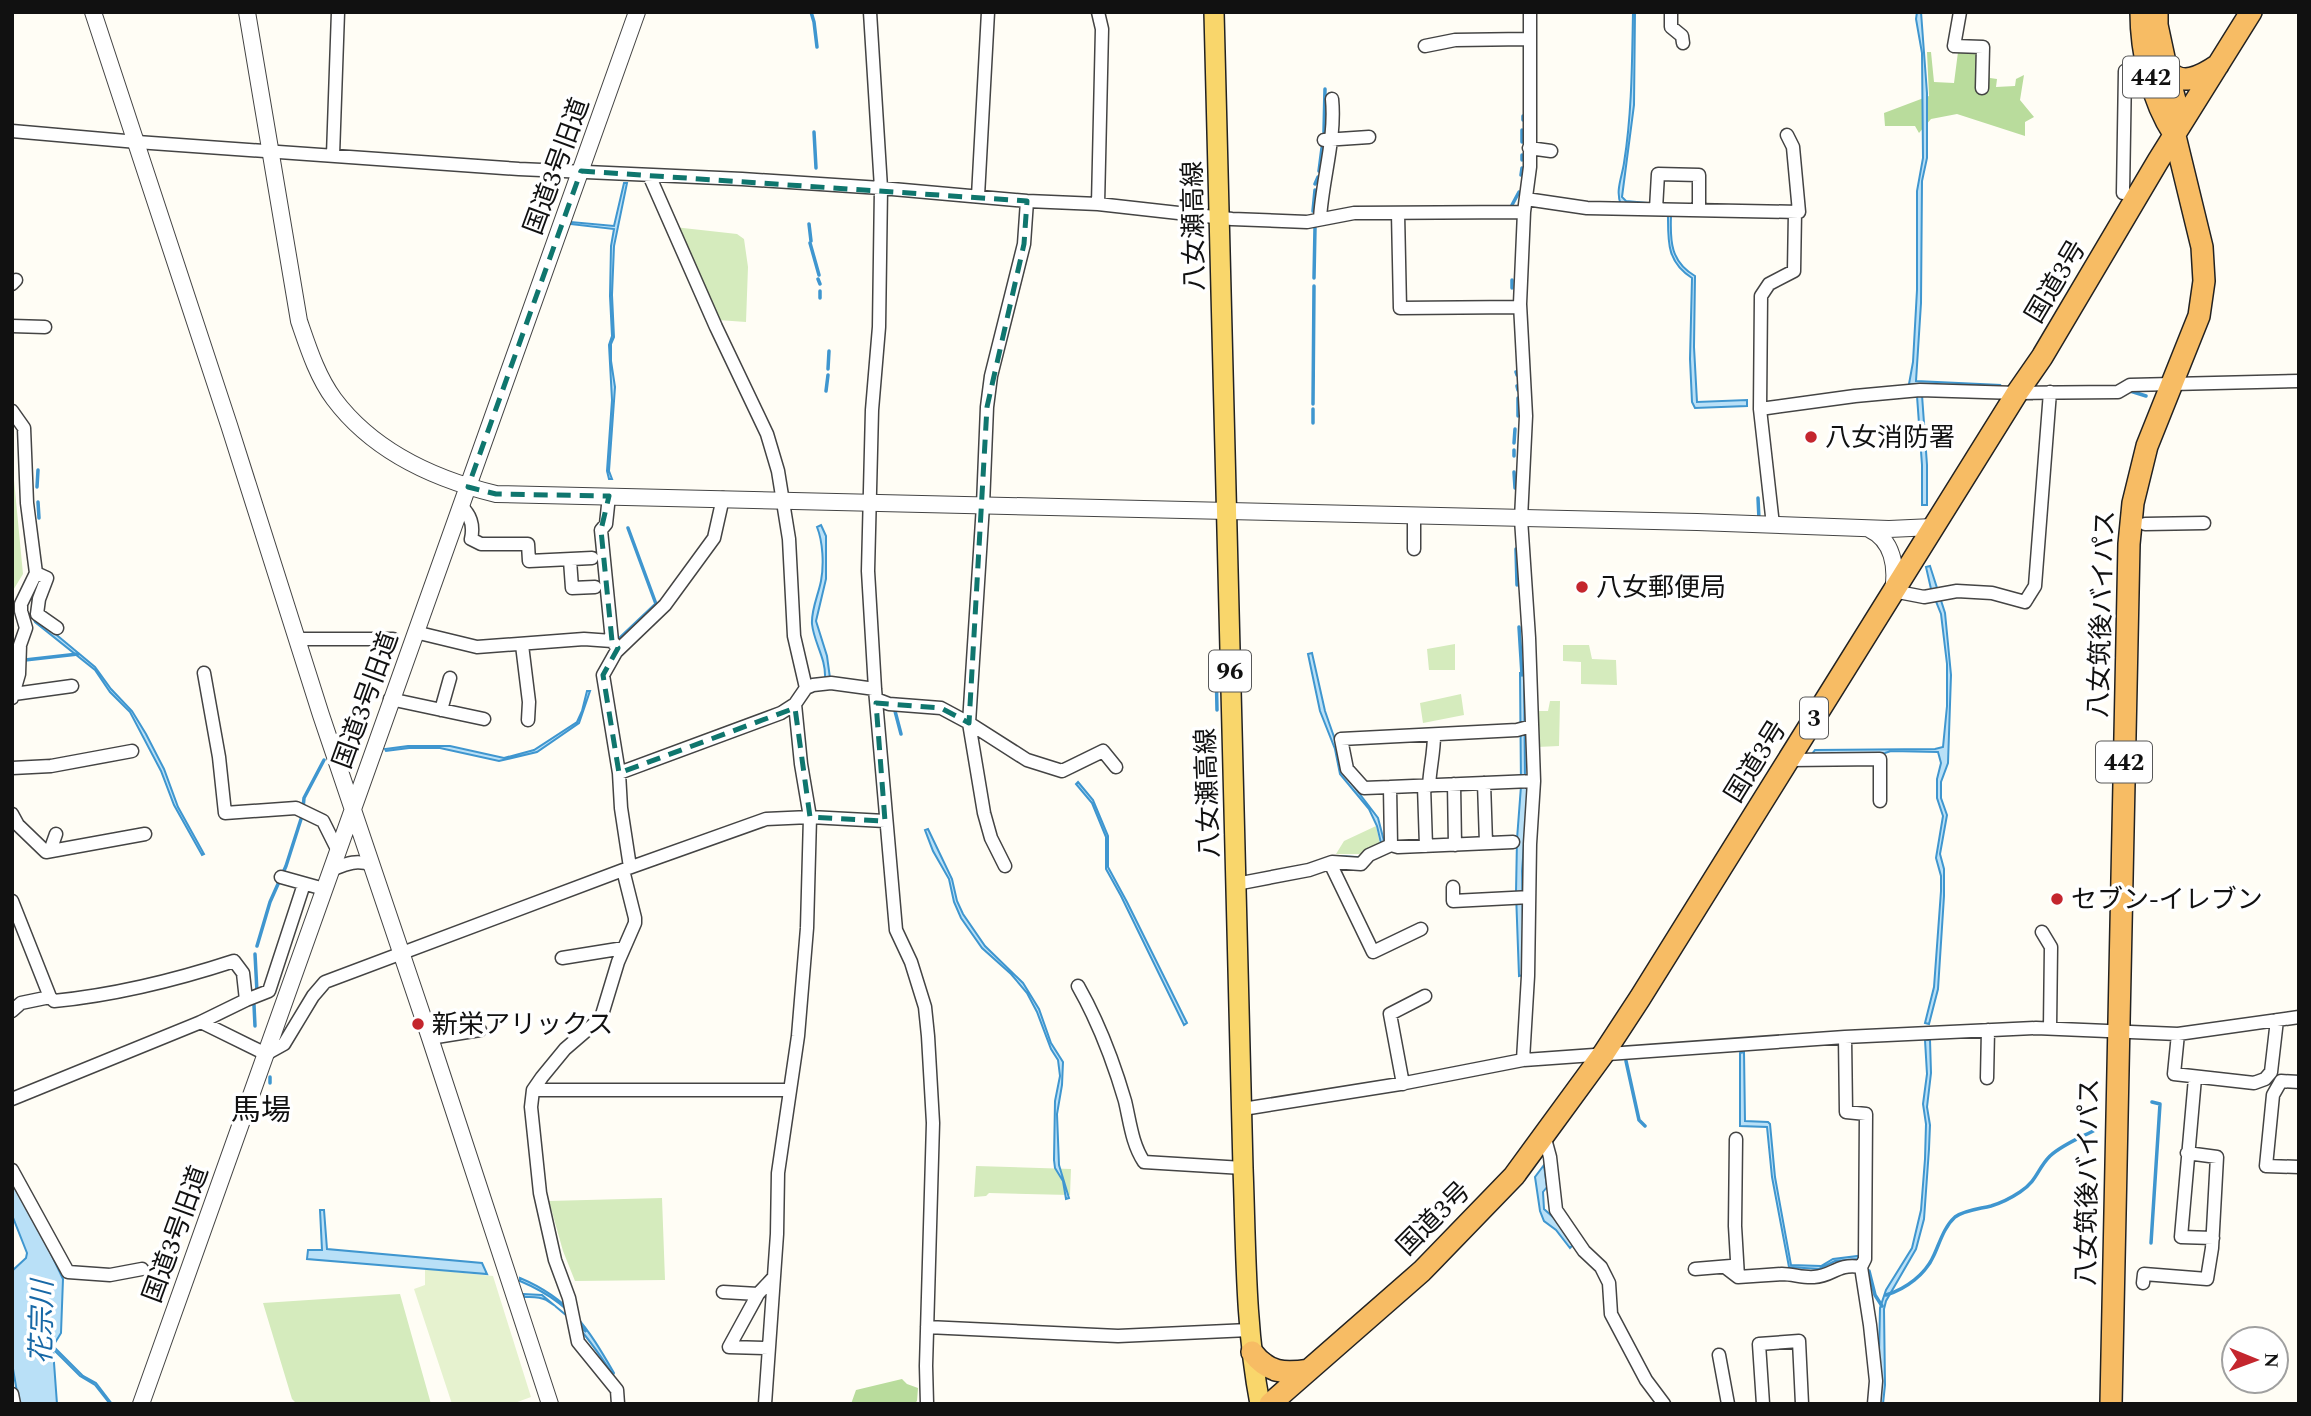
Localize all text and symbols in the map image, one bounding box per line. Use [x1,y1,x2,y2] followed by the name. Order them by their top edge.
[2123,56,2179,98] road number: 442
[514,92,600,240] street label: 国道3号旧道
[1173,161,1215,291] street label: 八女瀬高線
[2015,232,2096,331] street label: 国道3号
[1825,418,1955,458] place label: 八女消防署
[1803,429,1819,445] marker: 八女消防署
[2078,510,2126,718] street label: 八女筑後バイパス
[1596,568,1726,608] place label: 八女郵便局
[1574,579,1590,595] marker: 八女郵便局
[323,626,409,774] street label: 国道3号旧道
[1209,650,1251,692] road number: 96
[1800,698,1828,738] road number: 3
[1715,712,1797,811] street label: 国道3号
[1186,727,1230,859] street label: 八女瀬高線
[2096,742,2152,782] road number: 442
[2071,880,2263,920] place label: セブン-イレブン
[2049,891,2065,907] marker: セブン-イレブン
[432,1005,613,1045] place label: 新栄アリックス
[410,1016,426,1032] marker: 新栄アリックス
[2066,1078,2110,1286] street label: 八女筑後バイパス
[231,1088,291,1134] district label: 馬場
[133,1160,219,1308] street label: 国道3号旧道
[1387,1172,1480,1265] street label: 国道3号
[20,1277,65,1364] water label: 花宗川
[2220,1325,2290,1395] north arrow
[2256,1352,2285,1368] text: N

